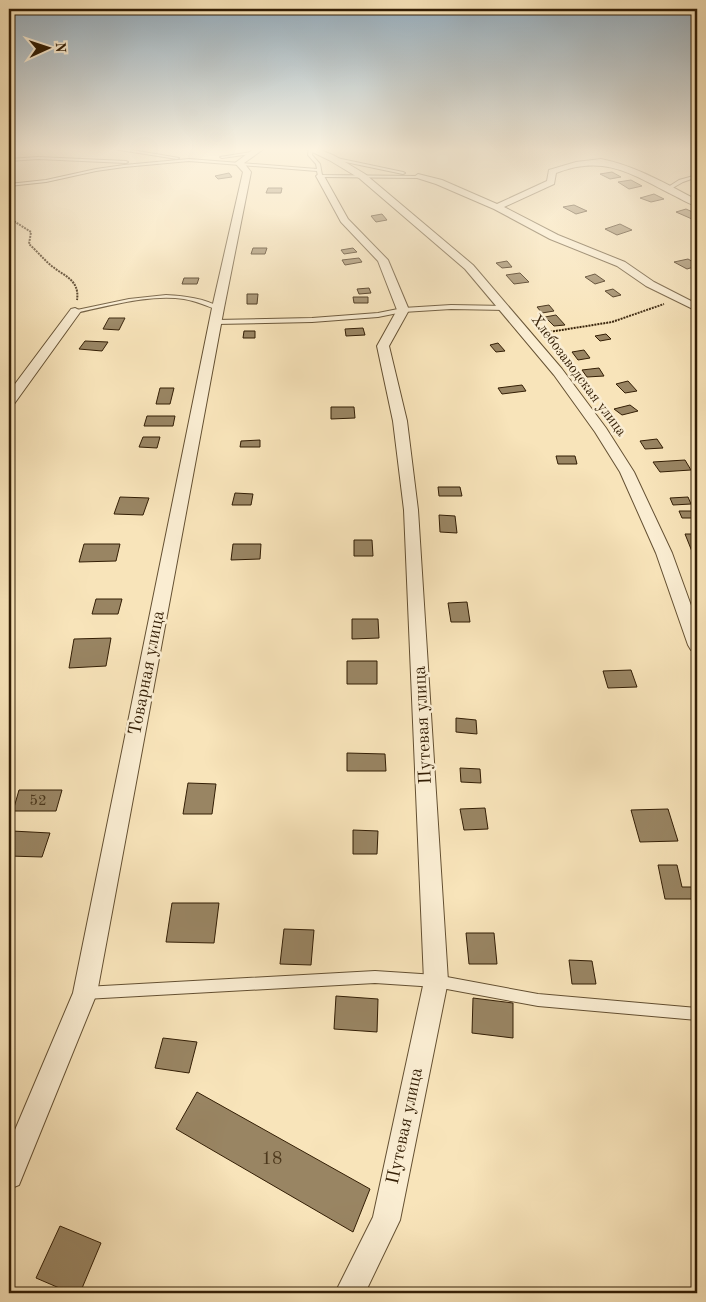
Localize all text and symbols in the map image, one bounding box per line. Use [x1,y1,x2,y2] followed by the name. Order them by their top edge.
[22,22,72,72] north arrow
[53,42,67,53] text: N
[527,312,629,440] street label: Хлебозаводская улица
[126,609,168,737] street label: Товарная улица
[411,665,435,785] street label: Путевая улица
[29,794,47,809] house number: 52
[384,1066,426,1186] street label: Путевая улица
[262,1150,282,1168] house number: 18

